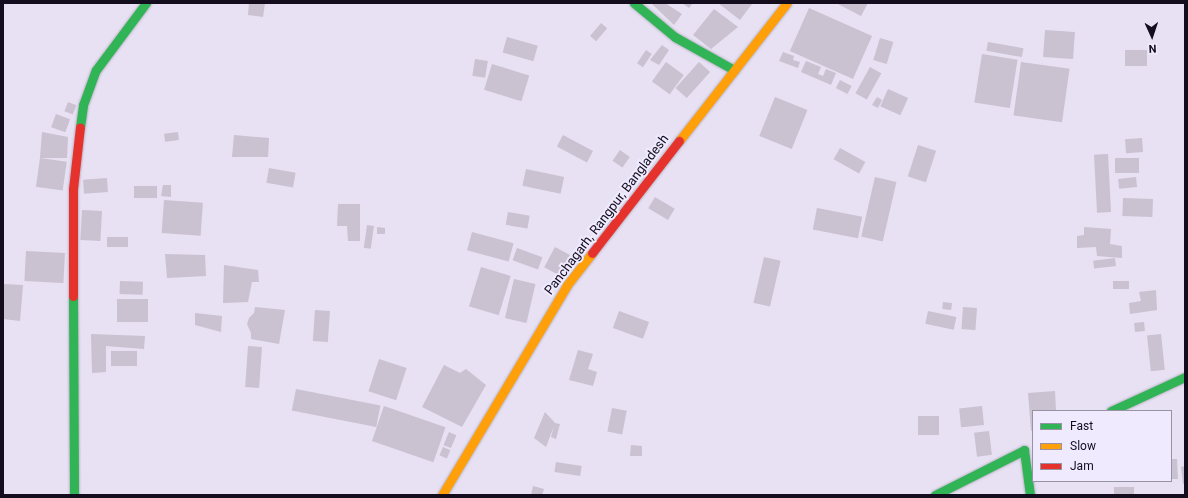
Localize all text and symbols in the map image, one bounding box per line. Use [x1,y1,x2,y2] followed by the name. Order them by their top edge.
[1132,16,1172,56] north arrow
[1148,42,1157,55] text: N
[542,132,672,298] street label: Panchagarh, Rangpur, Bangladesh
[1032,410,1172,482] legend
[1070,419,1093,433] text: Fast
[1070,439,1096,453] text: Slow
[1070,459,1094,473] text: Jam

